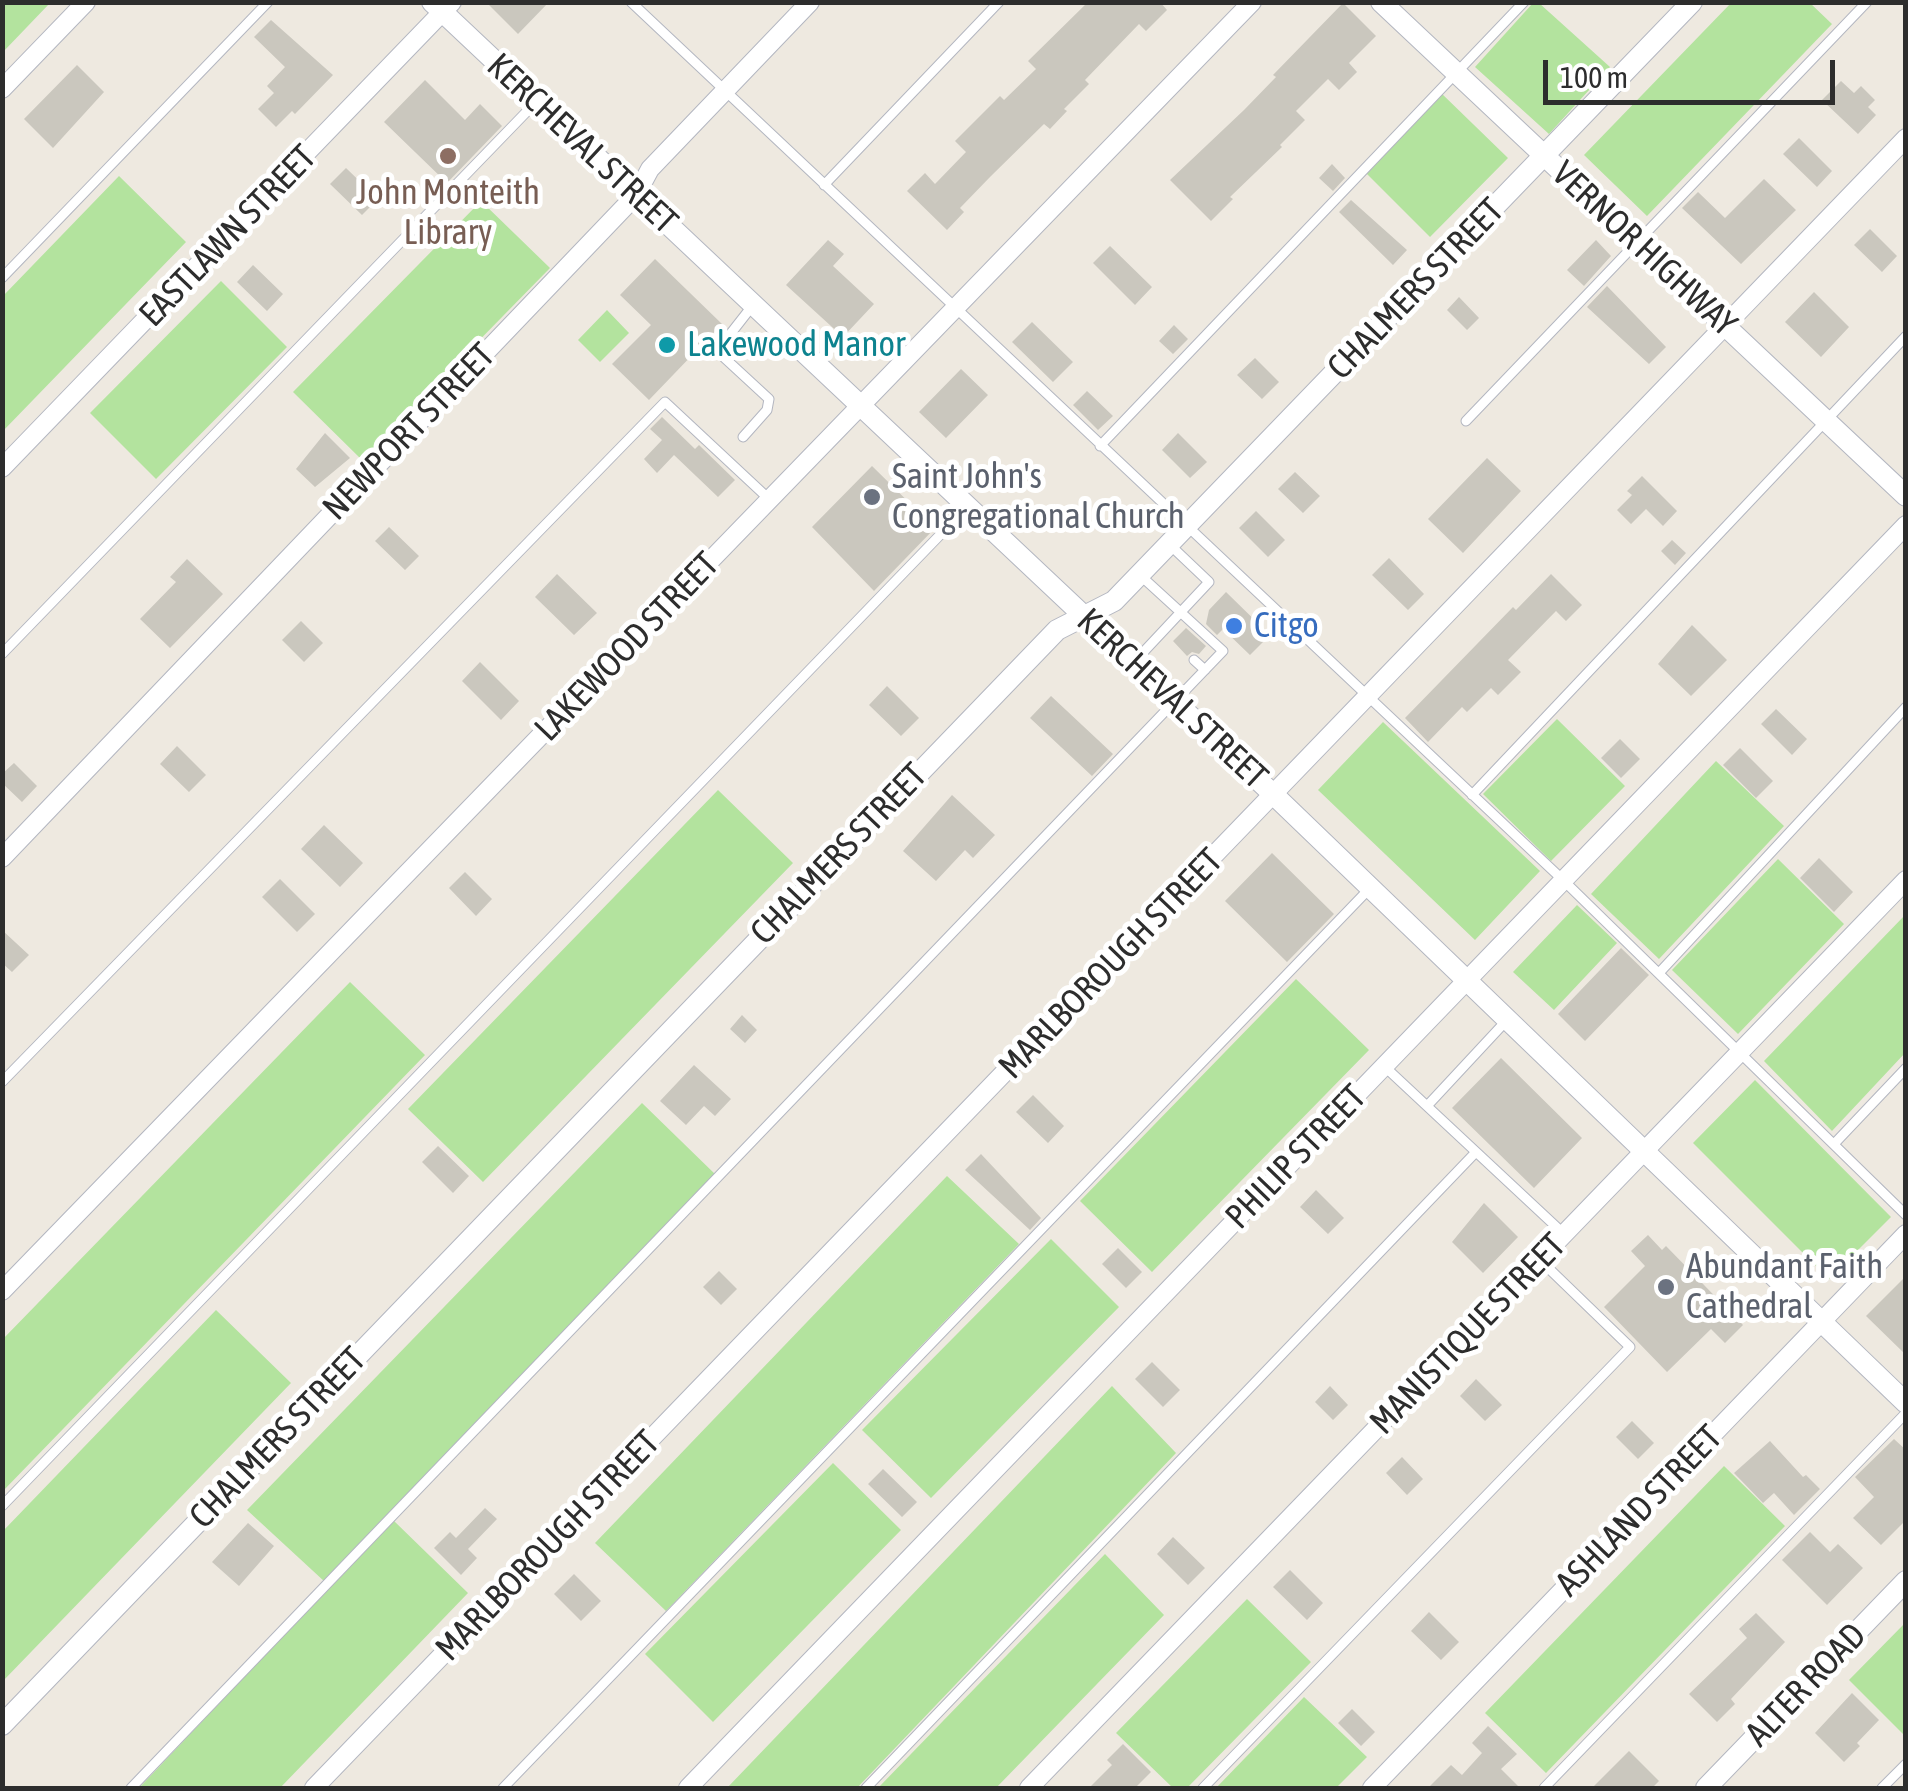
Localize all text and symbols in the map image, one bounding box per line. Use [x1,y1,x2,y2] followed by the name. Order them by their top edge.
[1548,40,1840,102] scale bar
[478,45,686,243] street label: KERCHEVAL STREET
[1560,60,1628,94] text: 100 m
[131,137,325,335] street label: EASTLAWN STREET
[437,145,459,167] marker: John Monteith Library
[1543,153,1745,345] street label: VERNOR HIGHWAY
[356,172,540,254] place label: John Monteith Library
[1319,190,1513,388] street label: CHALMERS STREET
[687,324,905,366] place label: Lakewood Manor
[656,334,678,356] marker: Lakewood Manor
[314,335,504,529] street label: NEWPORT STREET
[892,456,1185,538] place label: Saint John's Congregational Church
[861,486,883,508] marker: Saint John's Congregational Church
[527,544,727,750] street label: LAKEWOOD STREET
[1068,600,1276,798] street label: KERCHEVAL STREET
[1254,605,1319,647] place label: Citgo
[1223,615,1245,637] marker: Citgo
[742,755,936,953] street label: CHALMERS STREET
[991,840,1231,1088] street label: MARLBOROUGH STREET
[1217,1076,1375,1238] street label: PHILIP STREET
[1362,1225,1574,1443] street label: MANISTIQUE STREET
[1686,1246,1883,1328] place label: Abundant Faith Cathedral
[1655,1276,1677,1298] marker: Abundant Faith Cathedral
[181,1339,375,1537] street label: CHALMERS STREET
[1547,1417,1731,1605] street label: ASHLAND STREET
[428,1422,668,1670] street label: MARLBOROUGH STREET
[1737,1615,1875,1755] street label: ALTER ROAD

